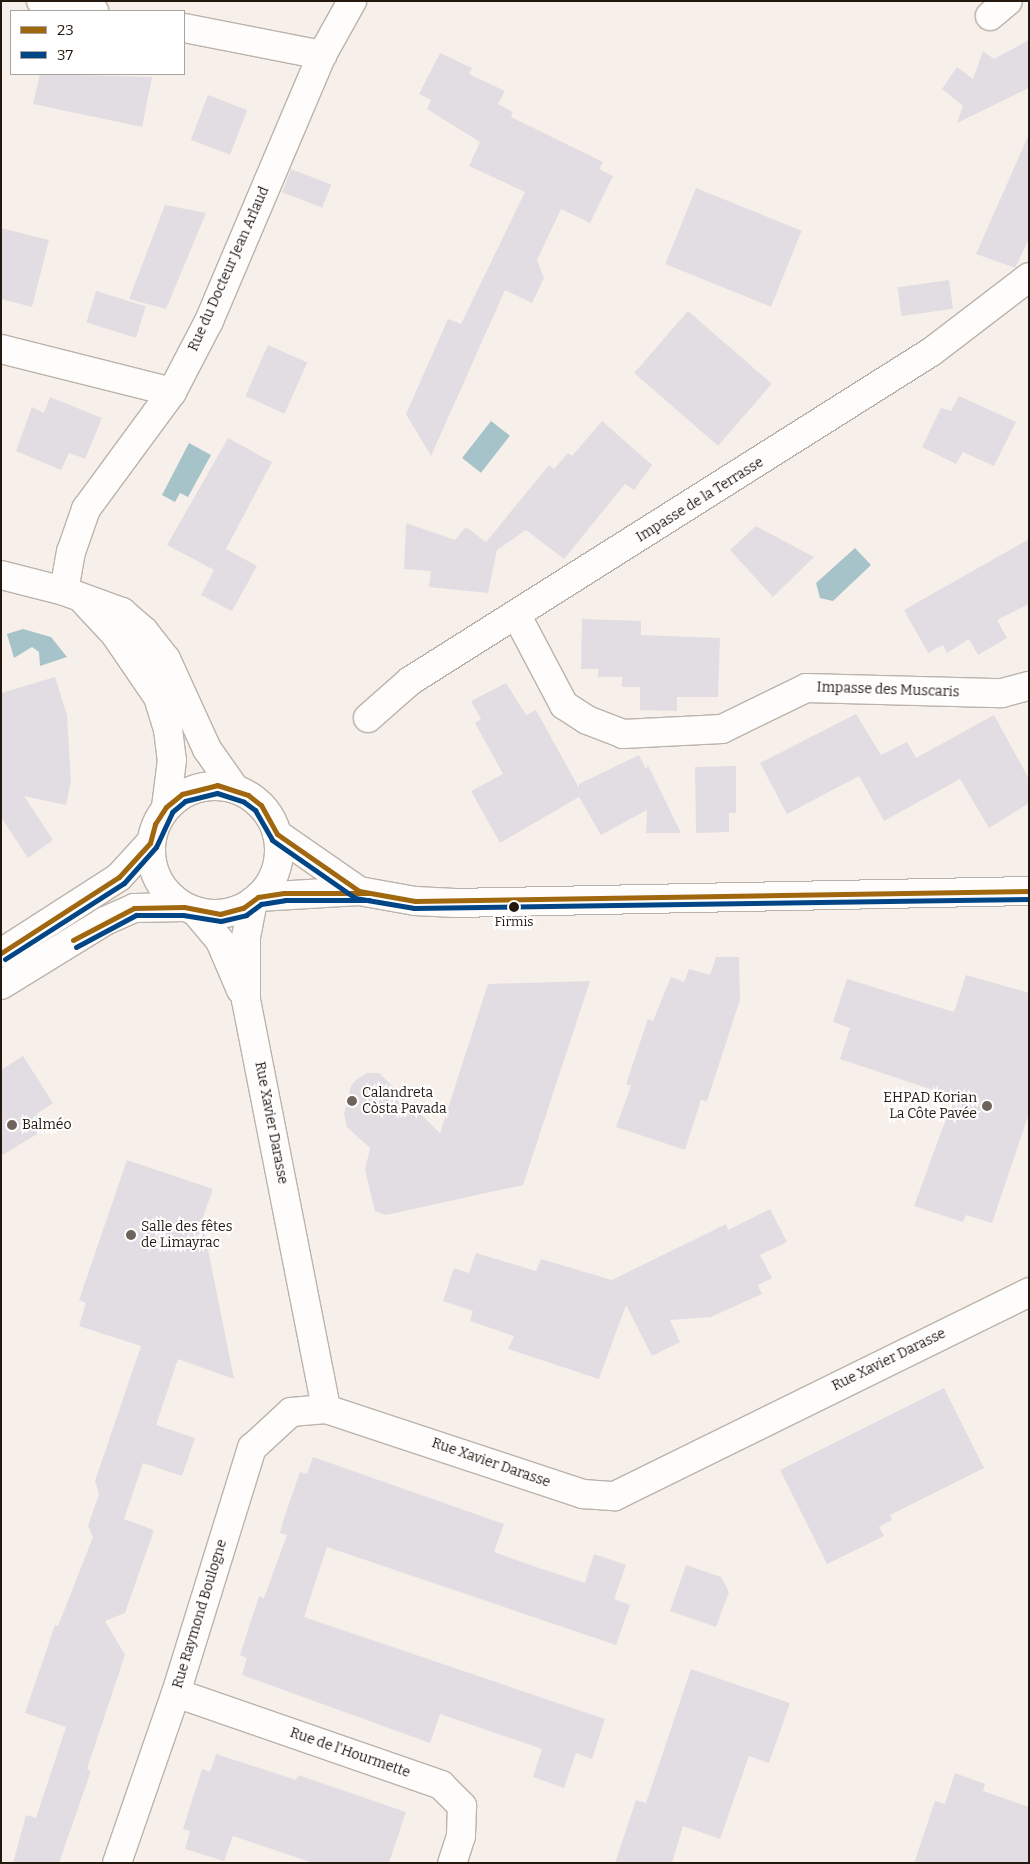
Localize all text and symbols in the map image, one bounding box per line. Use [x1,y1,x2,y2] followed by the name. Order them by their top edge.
[10,10,185,75] legend
[57,21,74,39] text: 23
[57,46,73,64] text: 37
[185,184,273,354] street label: Rue du Docteur Jean Arlaud
[633,454,767,546] street label: Impasse de la Terrasse
[816,679,960,701] street label: Impasse des Muscaris
[509,902,519,912] marker: Firmis
[494,914,534,930] place label: Firmis
[251,1060,291,1186] street label: Rue Xavier Darasse
[362,1085,447,1118] place label: Calandreta Còsta Pavada
[883,1090,977,1122] place label: EHPAD Korian La Côte Pavée
[346,1095,358,1107] marker: Calandreta Còsta Pavada
[981,1100,993,1112] marker: EHPAD Korian La Côte Pavée
[22,1117,71,1133] place label: Balméo
[6,1119,18,1131] marker: Balméo
[141,1219,232,1252] place label: Salle des fêtes de Limayrac
[125,1229,137,1241] marker: Salle des fêtes de Limayrac
[829,1325,949,1395] street label: Rue Xavier Darasse
[429,1435,553,1491] street label: Rue Xavier Darasse
[169,1538,231,1690] street label: Rue Raymond Boulogne
[288,1725,412,1781] street label: Rue de l'Hourmette

